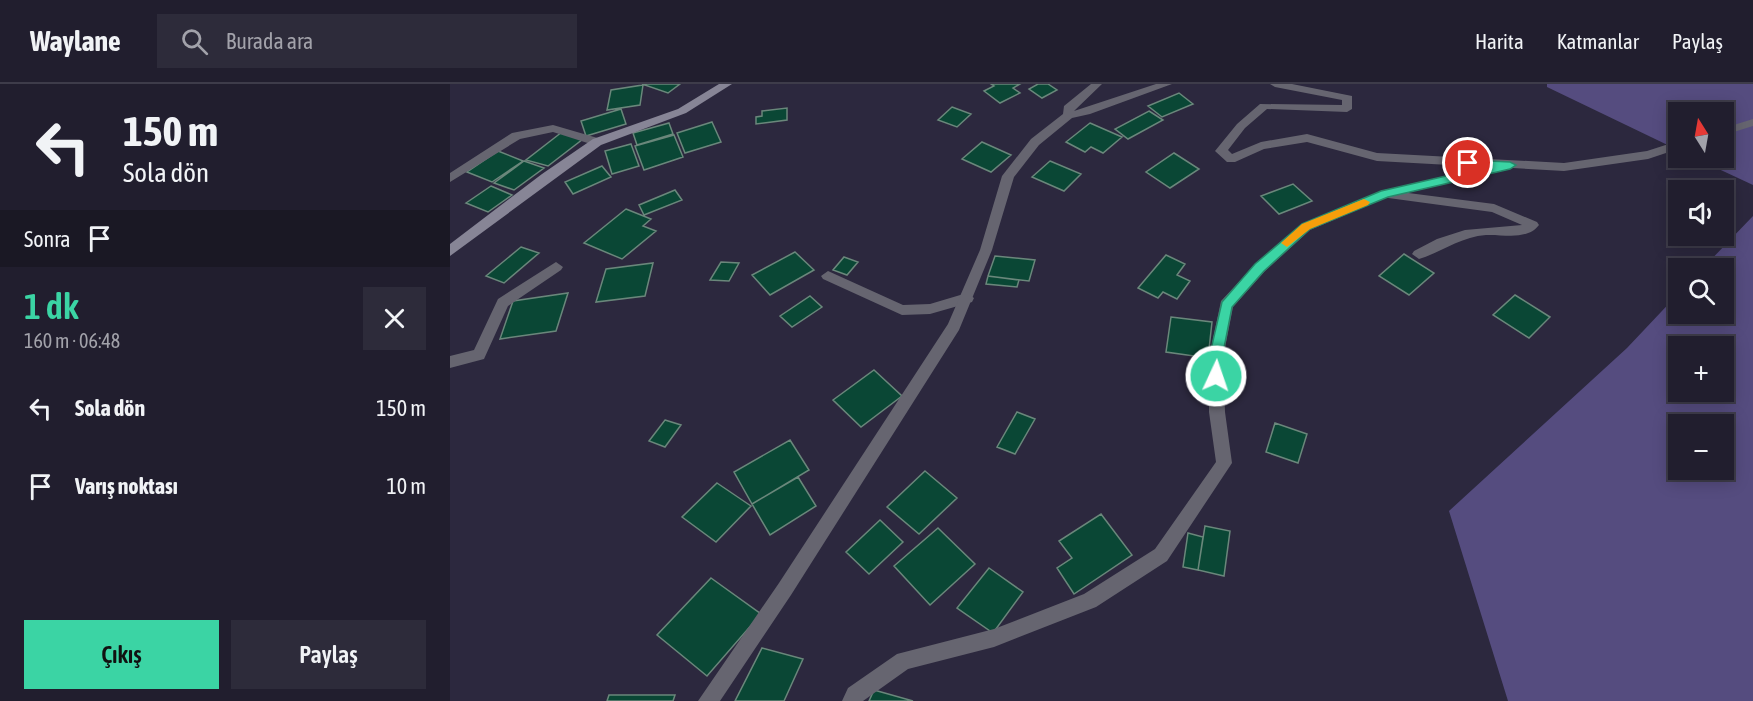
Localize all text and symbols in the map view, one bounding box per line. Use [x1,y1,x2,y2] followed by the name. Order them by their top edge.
[157,14,577,68] search box
[30,25,121,57] text: Waylane
[178,25,211,58] icon: search
[226,28,313,54] text: Burada ara
[1475,29,1524,53] text: Harita
[1557,29,1639,53] text: Katmanlar
[1672,29,1723,53] text: Paylaş
[1668,102,1734,168] north arrow
[1668,102,1734,480] map controls
[123,107,218,155] text: 150 m
[24,108,102,186] icon: left
[1442,137,1493,188] pin
[1451,146,1484,179] icon: arrive
[123,157,209,188] text: Sola dön
[1668,180,1734,246] button: sound
[83,222,116,255] icon: arrive
[24,226,71,252] text: Sonra
[1668,258,1734,324] button: search
[24,285,79,327] text: 1 dk
[363,287,426,350] button: close
[24,329,120,352] text: 160 m · 06:48
[1668,336,1734,402] button: +
[1184,344,1248,408] position arrow
[24,392,57,425] icon: left
[75,395,145,421] text: Sola dön
[376,395,426,421] text: 150 m
[1668,414,1734,480] button: −
[24,470,57,503] icon: arrive
[75,473,178,499] text: Varış noktası
[386,473,426,499] text: 10 m
[24,620,219,689] button: Çıkış
[231,620,426,689] button: Paylaş

